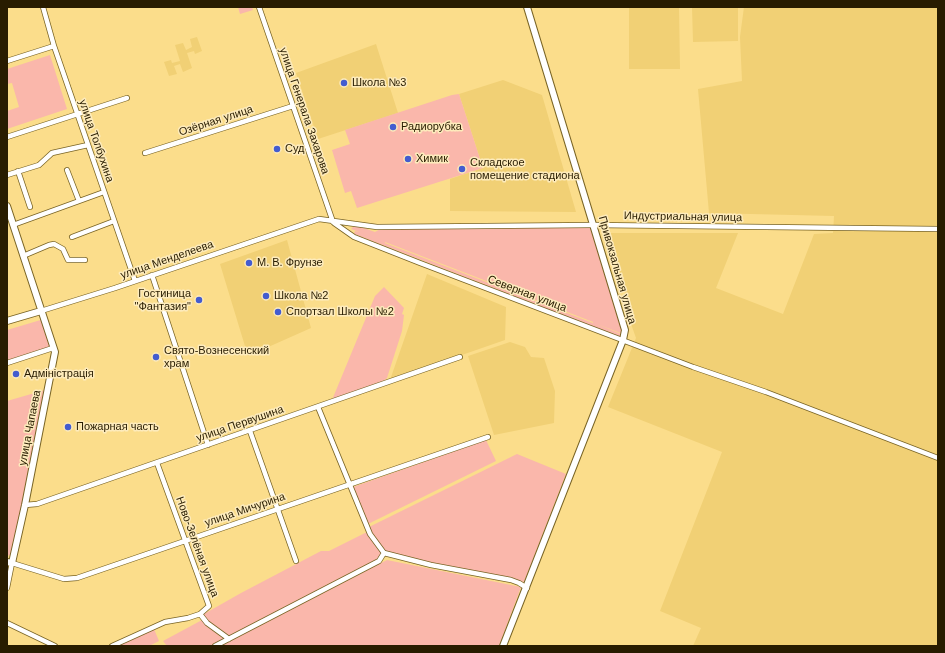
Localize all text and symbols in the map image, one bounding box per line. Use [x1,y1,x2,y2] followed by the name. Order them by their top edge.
[276,46,332,176] street label: улица Генерала Захарова
[352,76,406,90] place label: Школа №3
[339,78,349,88] marker: Школа №3
[76,98,116,184] street label: улица Толбухина
[177,103,255,139] street label: Озёрная улица
[401,120,462,134] place label: Радиорубка
[388,122,398,132] marker: Радиорубка
[285,142,304,156] place label: Суд
[272,144,282,154] marker: Суд
[416,152,448,166] place label: Химик
[403,154,413,164] marker: Химик
[470,156,580,182] place label: Складское помещение стадиона
[457,164,467,174] marker: Складское помещение стадиона
[624,209,742,225] street label: Индустриальная улица
[595,214,639,326] street label: Привокзальная улица
[119,238,215,282] street label: улица Менделеева
[257,256,323,270] place label: М. В. Фрунзе
[244,258,254,268] marker: М. В. Фрунзе
[486,273,568,315] street label: Северная улица
[135,287,191,313] place label: Гостиница "Фантазия"
[274,289,328,303] place label: Школа №2
[261,291,271,301] marker: Школа №2
[194,295,204,305] marker: Гостиница "Фантазия"
[286,305,394,319] place label: Спортзал Школы №2
[273,307,283,317] marker: Спортзал Школы №2
[164,344,269,370] place label: Свято-Вознесенский храм
[151,352,161,362] marker: Свято-Вознесенский храм
[24,367,94,381] place label: Адміністрація
[11,369,21,379] marker: Адміністрація
[16,389,44,467] street label: улица Чапаева
[194,403,286,445] street label: улица Первушина
[76,420,159,434] place label: Пожарная часть
[63,422,73,432] marker: Пожарная часть
[203,490,287,530] street label: улица Мичурина
[173,495,221,599] street label: Ново-Зелёная улица

